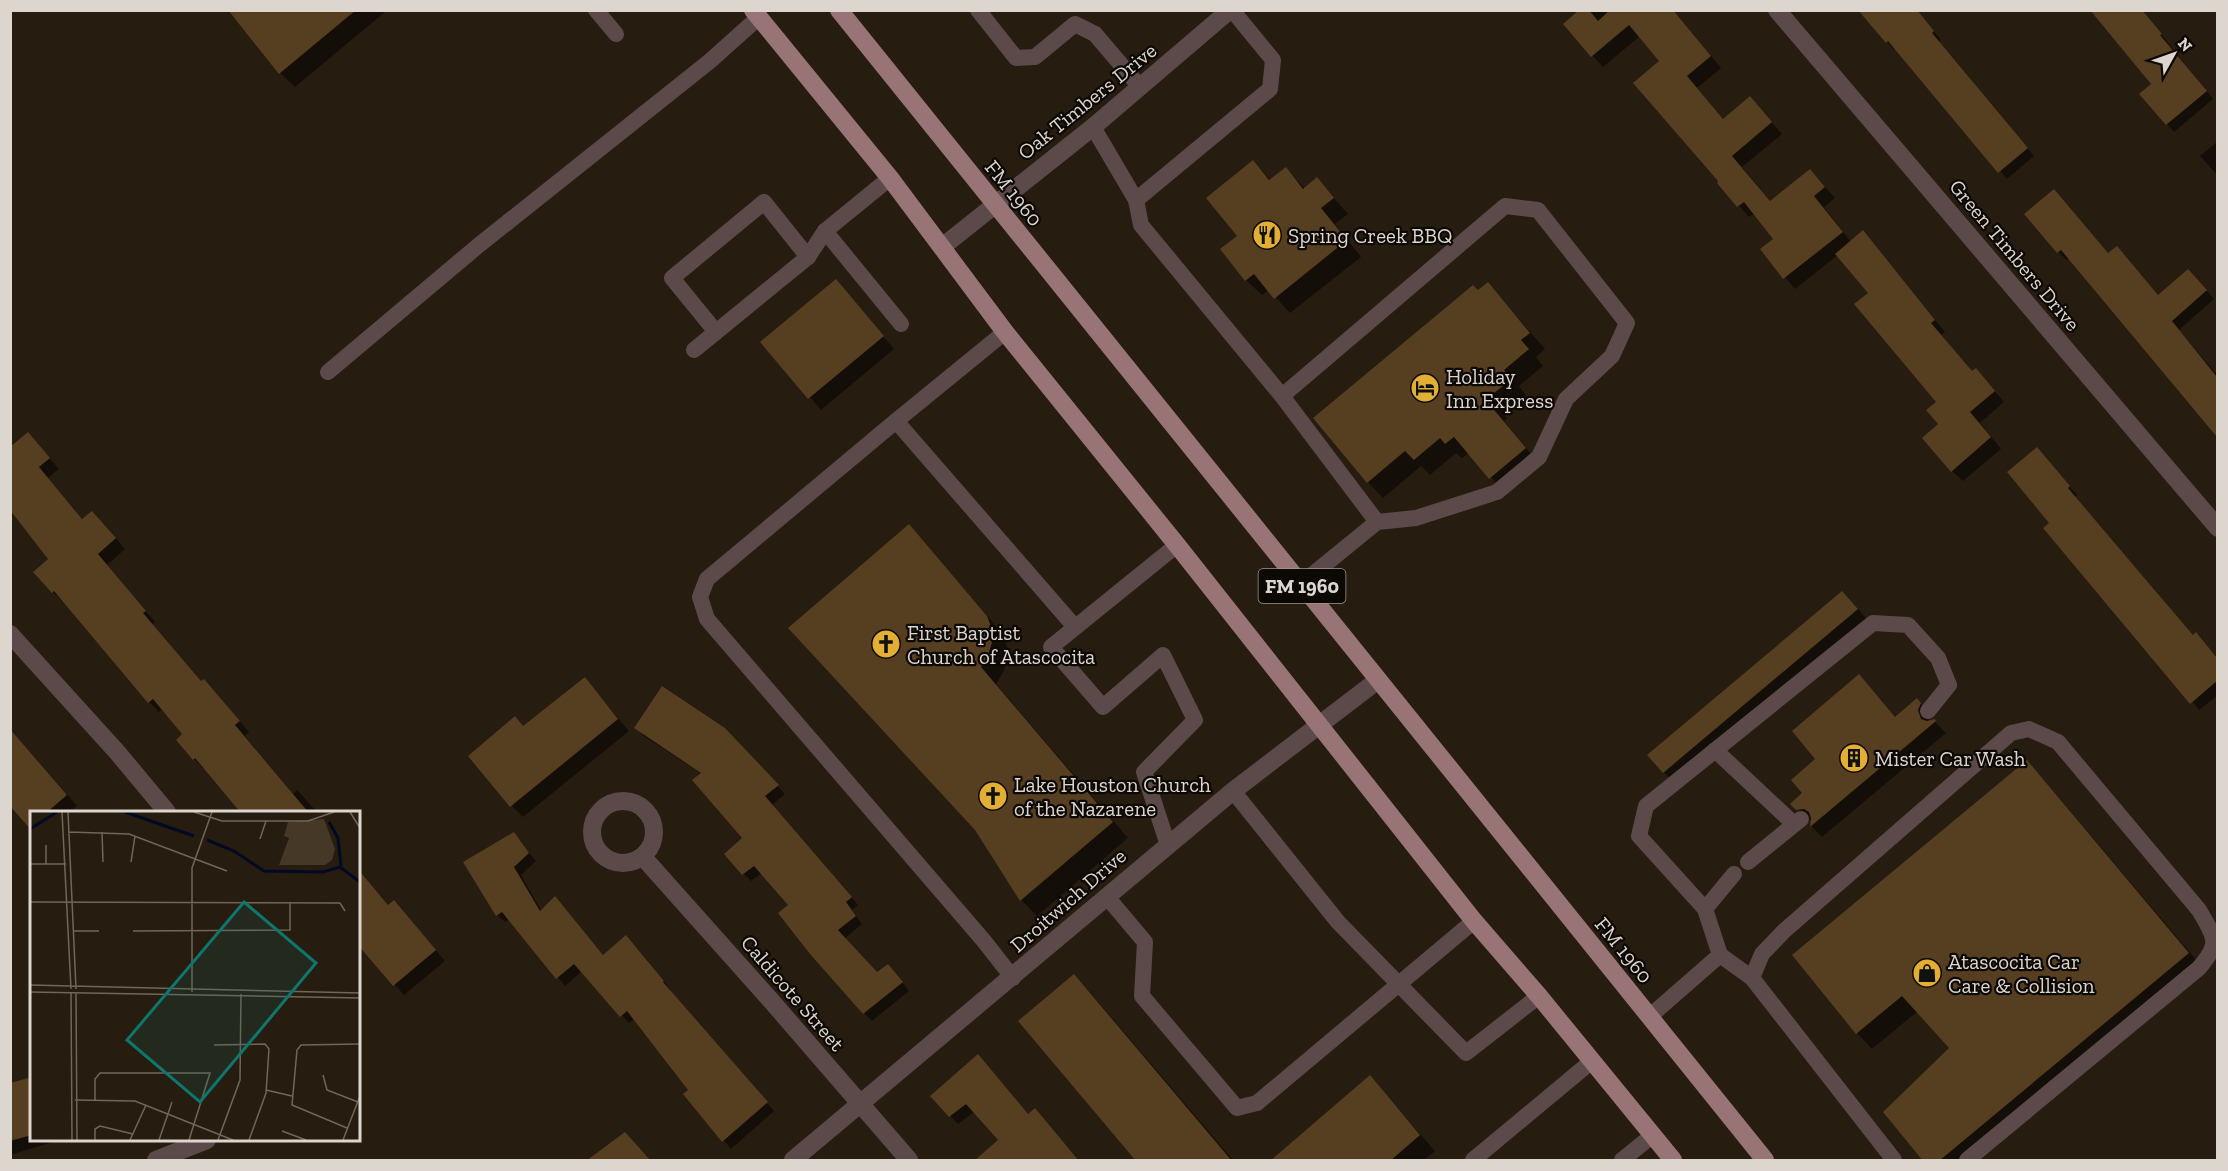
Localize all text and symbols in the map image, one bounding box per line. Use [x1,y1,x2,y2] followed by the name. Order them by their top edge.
[2144,24,2204,84] north arrow
[2174,34,2196,55] text: N
[1013,37,1161,165] street label: Oak Timbers Drive
[980,155,1048,231] street label: FM 1960
[1944,174,2086,336] street label: Green Timbers Drive
[1251,219,1283,251] restaurant icon: Spring Creek BBQ
[1288,223,1452,248] place label: Spring Creek BBQ
[1446,364,1553,413] place label: Holiday Inn Express
[1409,372,1441,404] hotel icon: Holiday Inn Express
[1258,569,1346,603] road number: FM 1960
[907,620,1095,669] place label: First Baptist Church of Atascocita
[870,628,902,660] church icon: First Baptist Church of Atascocita
[1838,742,1870,774] building icon: Mister Car Wash
[1875,746,2026,771] place label: Mister Car Wash
[1014,772,1211,821] place label: Lake Houston Church of the Nazarene
[977,780,1009,812] church icon: Lake Houston Church of the Nazarene
[30,811,360,1141] inset map
[1005,843,1131,957] street label: Droitwich Drive
[1590,912,1658,988] street label: FM 1960
[736,930,850,1056] street label: Caldicote Street
[1948,949,2095,998] place label: Atascocita Car Care & Collision
[1911,957,1943,989] shop icon: Atascocita Car Care & Collision

